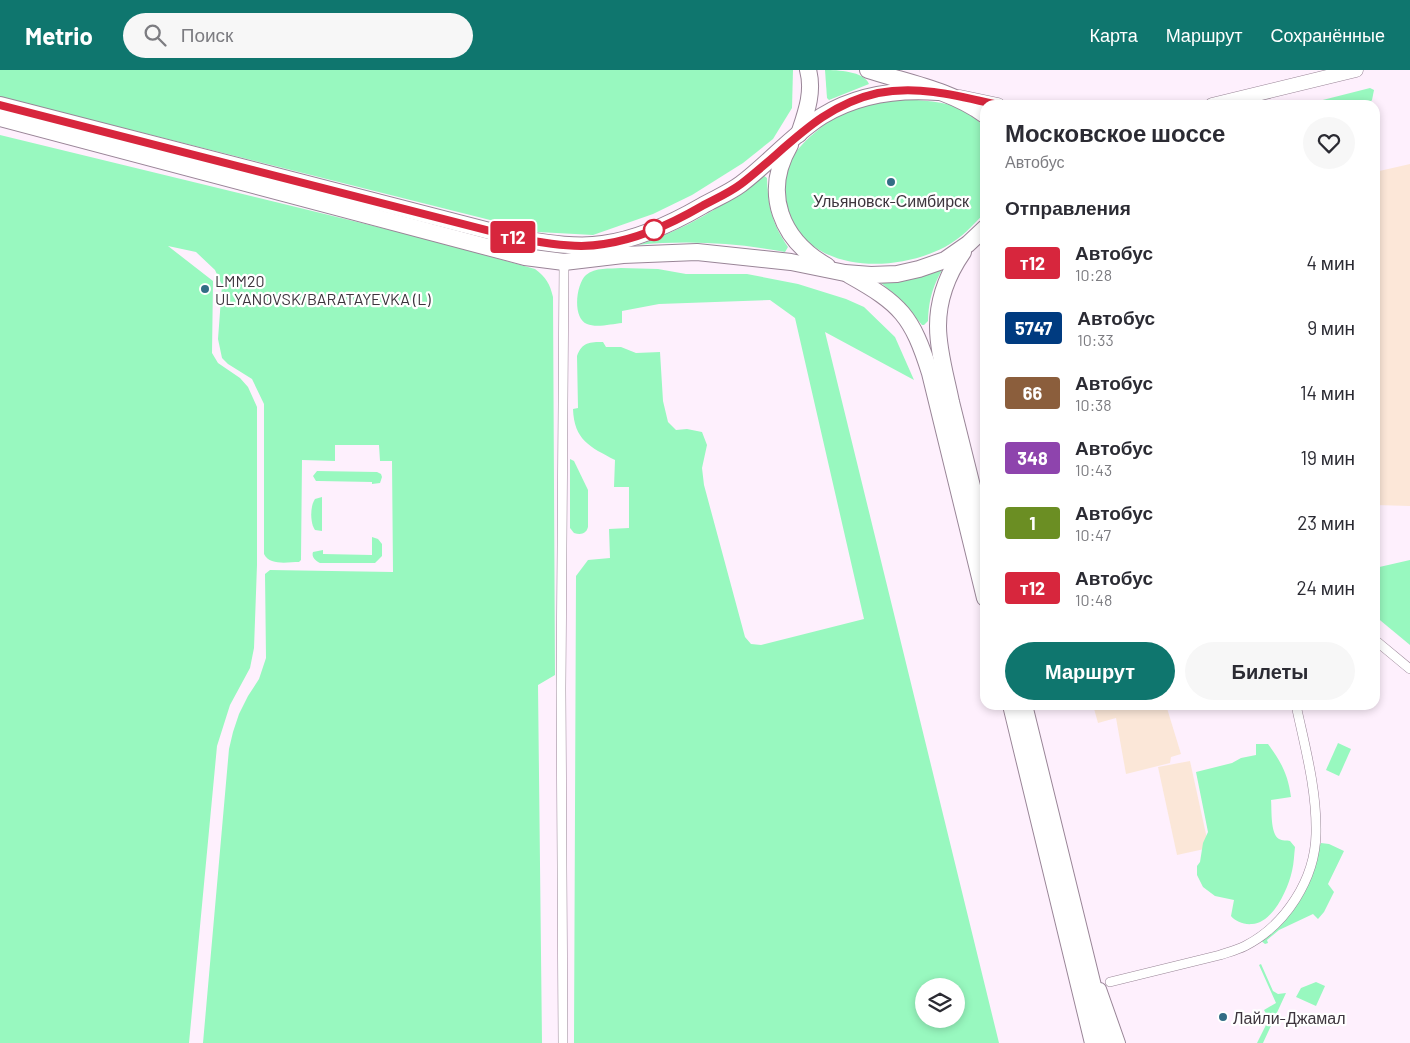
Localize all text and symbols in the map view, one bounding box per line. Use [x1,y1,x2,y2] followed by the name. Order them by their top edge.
[123,13,473,58] search box
[25,21,93,50] text: Metrio
[141,21,169,49] icon: search
[181,23,233,46] text: Поиск
[1090,24,1138,46] text: Карта
[1166,24,1242,46] text: Маршрут
[1270,24,1385,46] text: Сохранённые
[1303,117,1355,169] button: heart
[1005,118,1225,147] text: Московское шоссе
[1005,152,1065,171] text: Автобус
[885,176,897,188] marker: Ульяновск-Симбирск
[813,191,970,210] place label: Ульяновск-Симбирск
[1005,196,1131,219] text: Отправления
[643,219,665,241] unlabelled marker
[484,221,542,253] line badge: т12
[500,226,526,248] text: т12
[1075,241,1153,264] text: Автобус
[1307,251,1355,274] text: 4 мин
[1020,252,1045,274] text: т12
[1075,265,1112,284] text: 10:28
[215,271,431,308] place label: LMM20 ULYANOVSK/BARATAYEVKA (L)
[199,283,211,295] marker: LMM20 ULYANOVSK/BARATAYEVKA (L)
[1077,306,1155,329] text: Автобус
[1307,316,1355,339] text: 9 мин
[1015,317,1052,339] text: 5747
[1077,330,1114,349] text: 10:33
[1075,371,1153,394] text: Автобус
[1300,381,1355,404] text: 14 мин
[1023,382,1042,404] text: 66
[1075,395,1112,414] text: 10:38
[1075,436,1153,459] text: Автобус
[1300,446,1355,469] text: 19 мин
[1017,447,1048,469] text: 348
[1075,460,1112,479] text: 10:43
[1075,501,1153,524] text: Автобус
[1297,511,1355,534] text: 23 мин
[1029,512,1036,534] text: 1
[1075,525,1111,544] text: 10:47
[1075,566,1153,589] text: Автобус
[1296,576,1355,599] text: 24 мин
[1020,577,1045,599] text: т12
[1075,590,1112,609] text: 10:48
[1005,642,1175,700] button: Маршрут
[1185,642,1355,700] button: Билеты
[915,978,965,1028] map controls
[915,978,965,1028] button: layers
[1233,1008,1346,1027] place label: Лайли-Джамал
[1217,1011,1229,1023] marker: Лайли-Джамал

